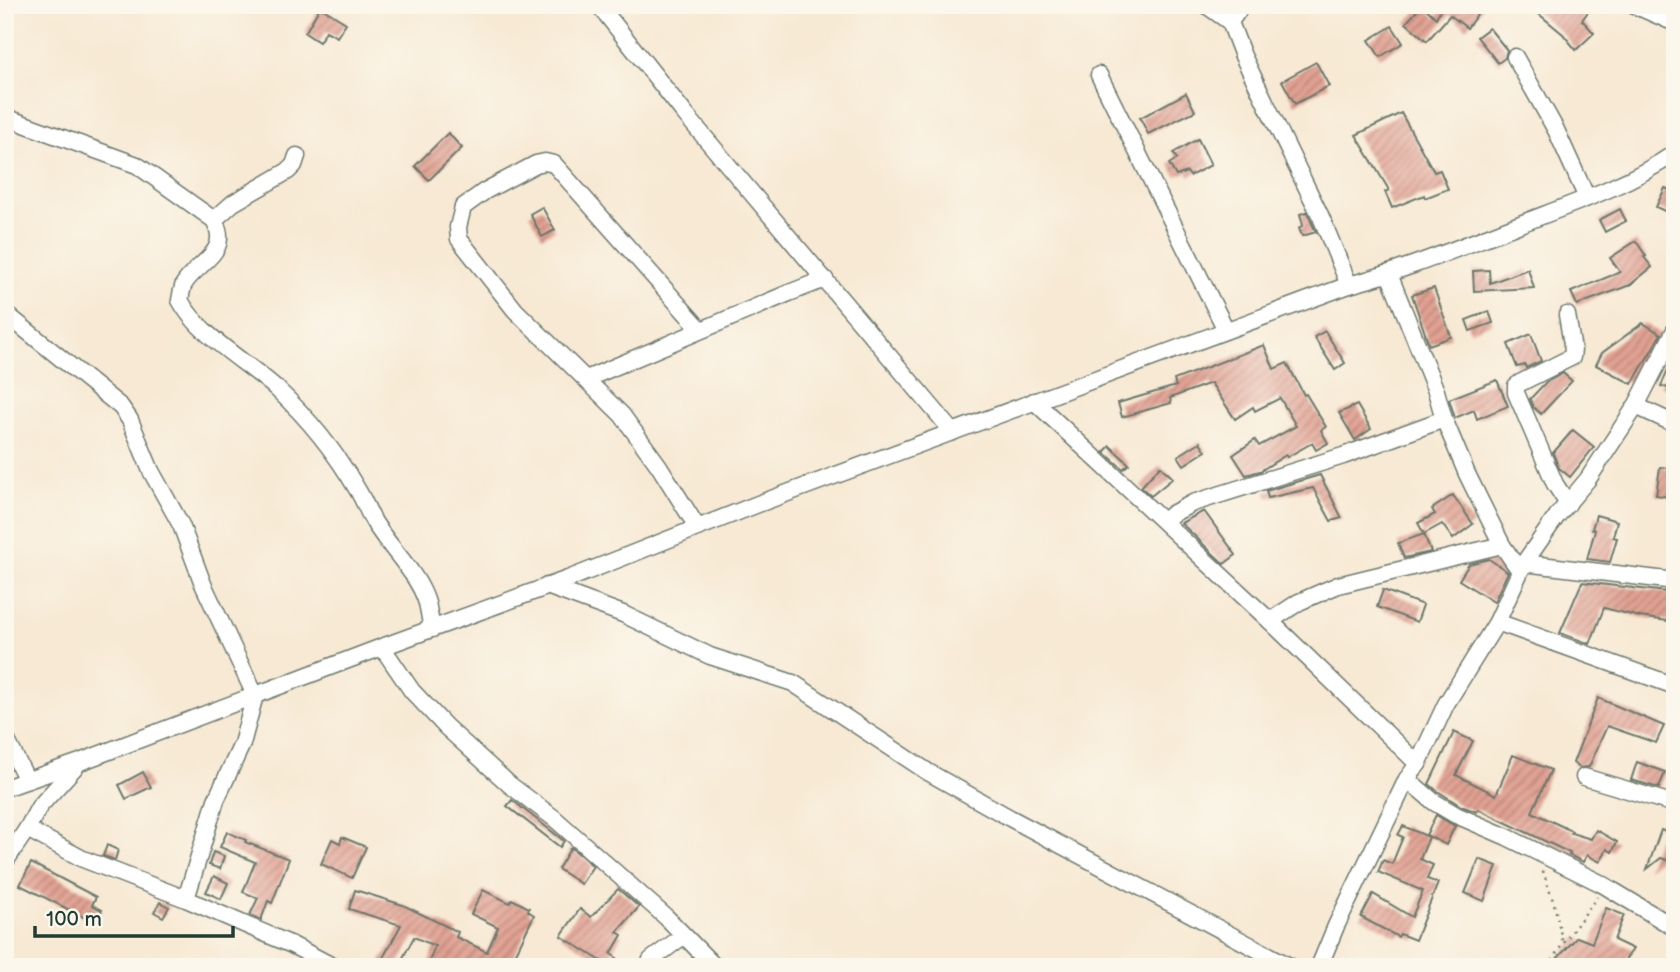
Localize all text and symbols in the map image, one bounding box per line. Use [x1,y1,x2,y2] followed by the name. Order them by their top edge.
[35,895,233,939] scale bar
[46,907,102,932] text: 100 m

